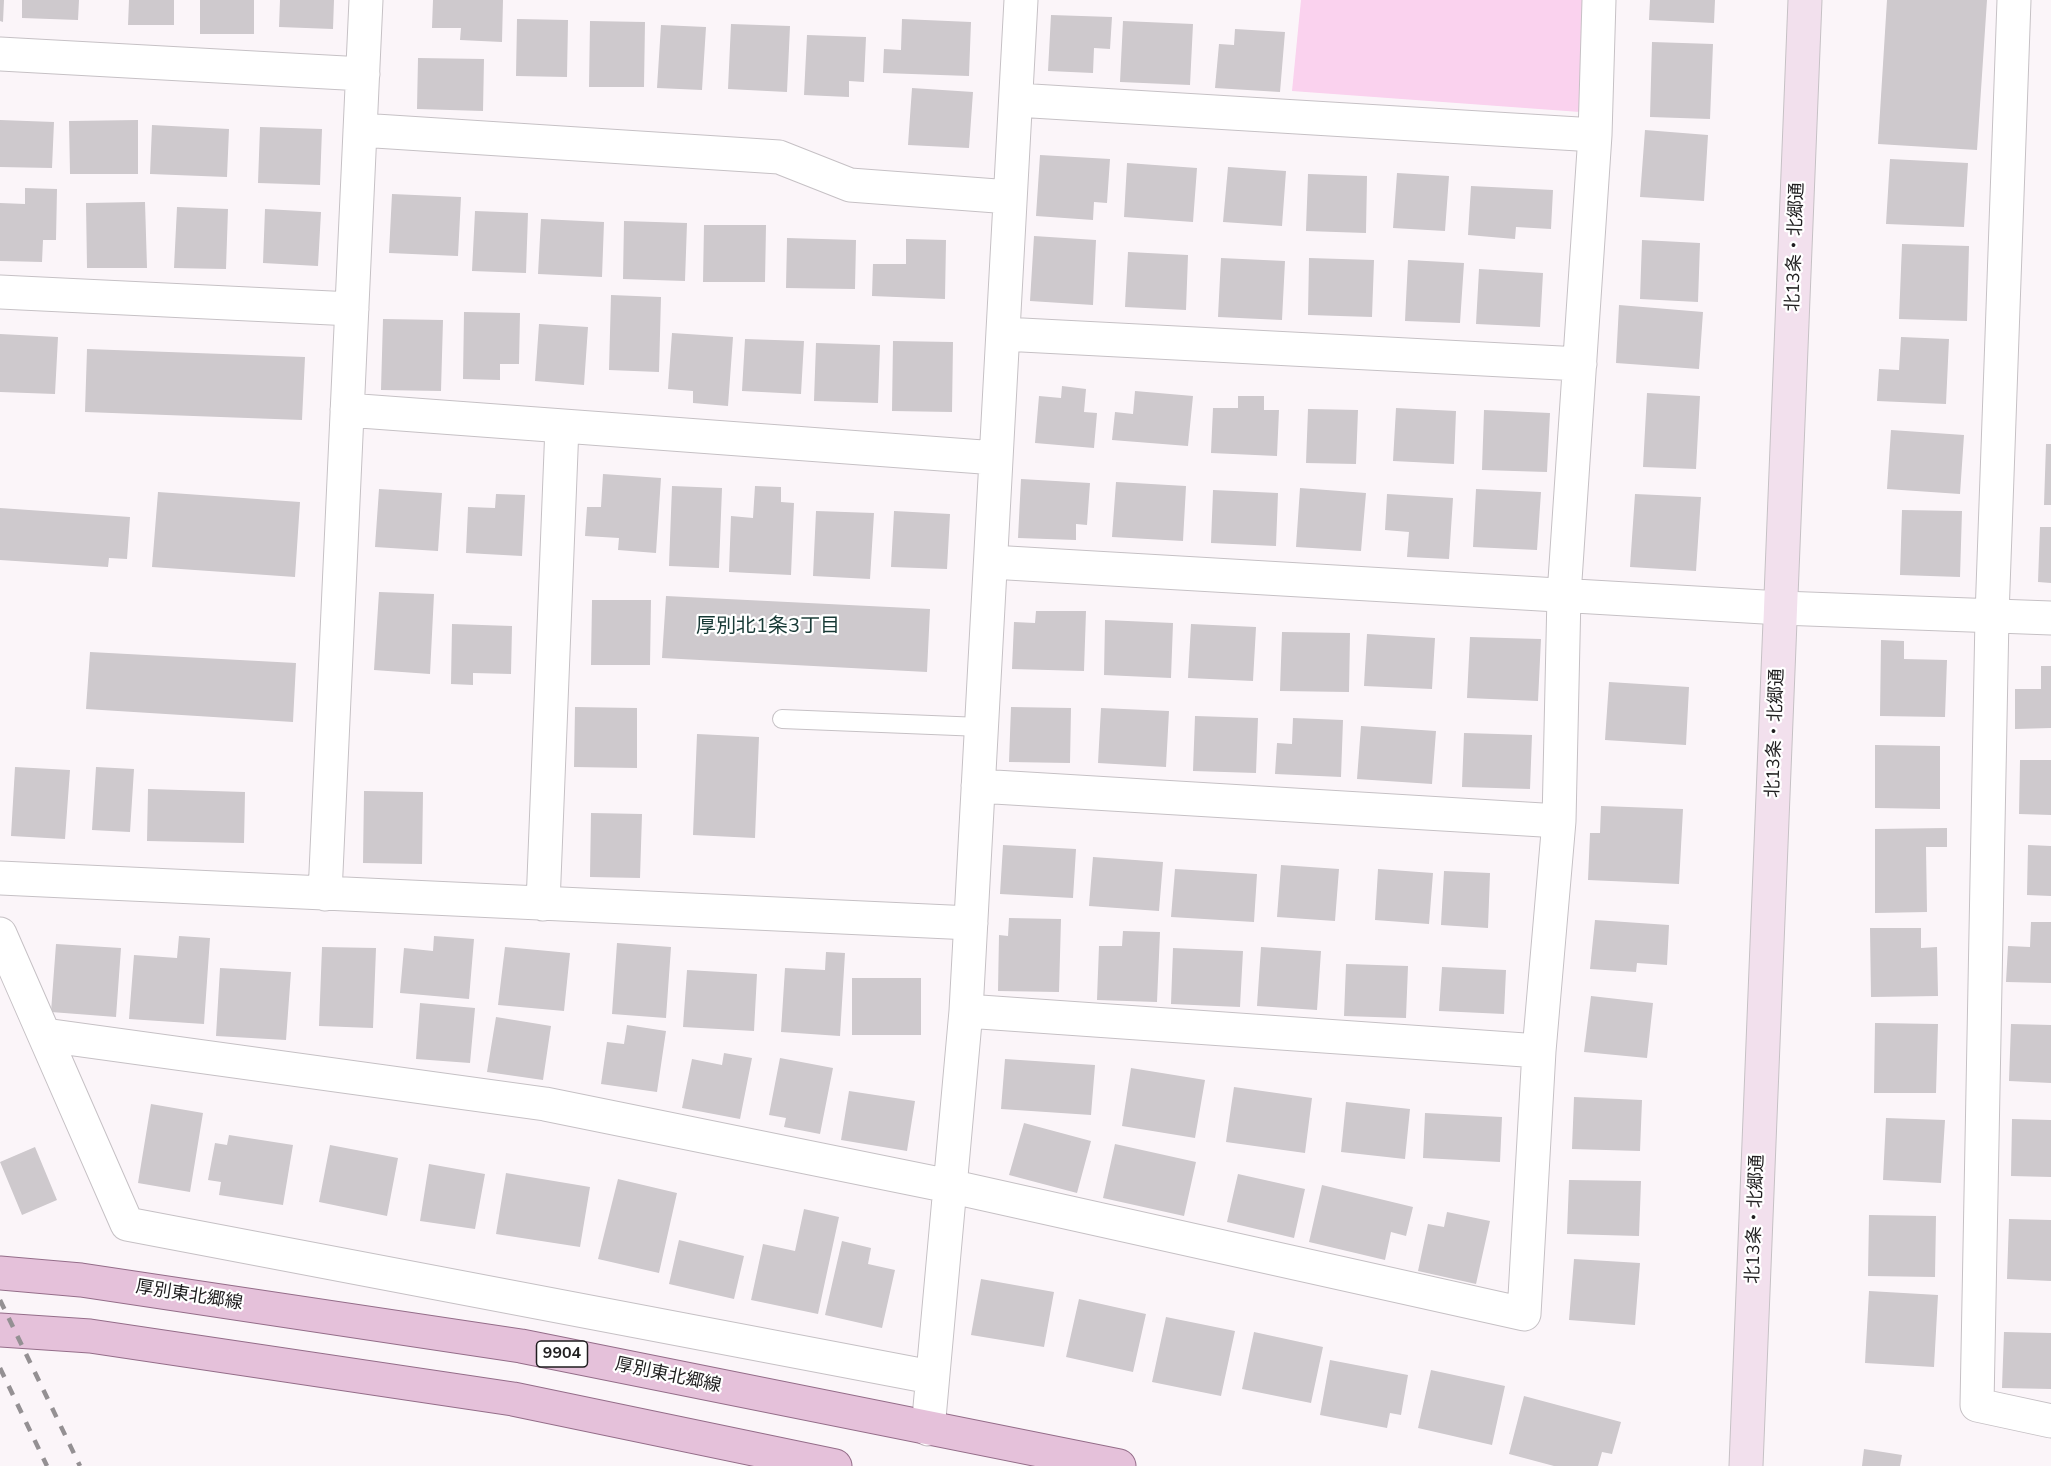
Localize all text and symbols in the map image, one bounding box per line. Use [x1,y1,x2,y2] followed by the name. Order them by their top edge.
[1783,182,1809,312] street label: 北13条・北郷通
[696,615,840,639] district label: 厚別北1条3丁目
[1763,668,1789,798] street label: 北13条・北郷通
[1743,1154,1769,1284] street label: 北13条・北郷通
[134,1277,244,1315] street label: 厚別東北郷線
[536,1341,588,1367] road number: 9904
[613,1354,723,1398] street label: 厚別東北郷線

